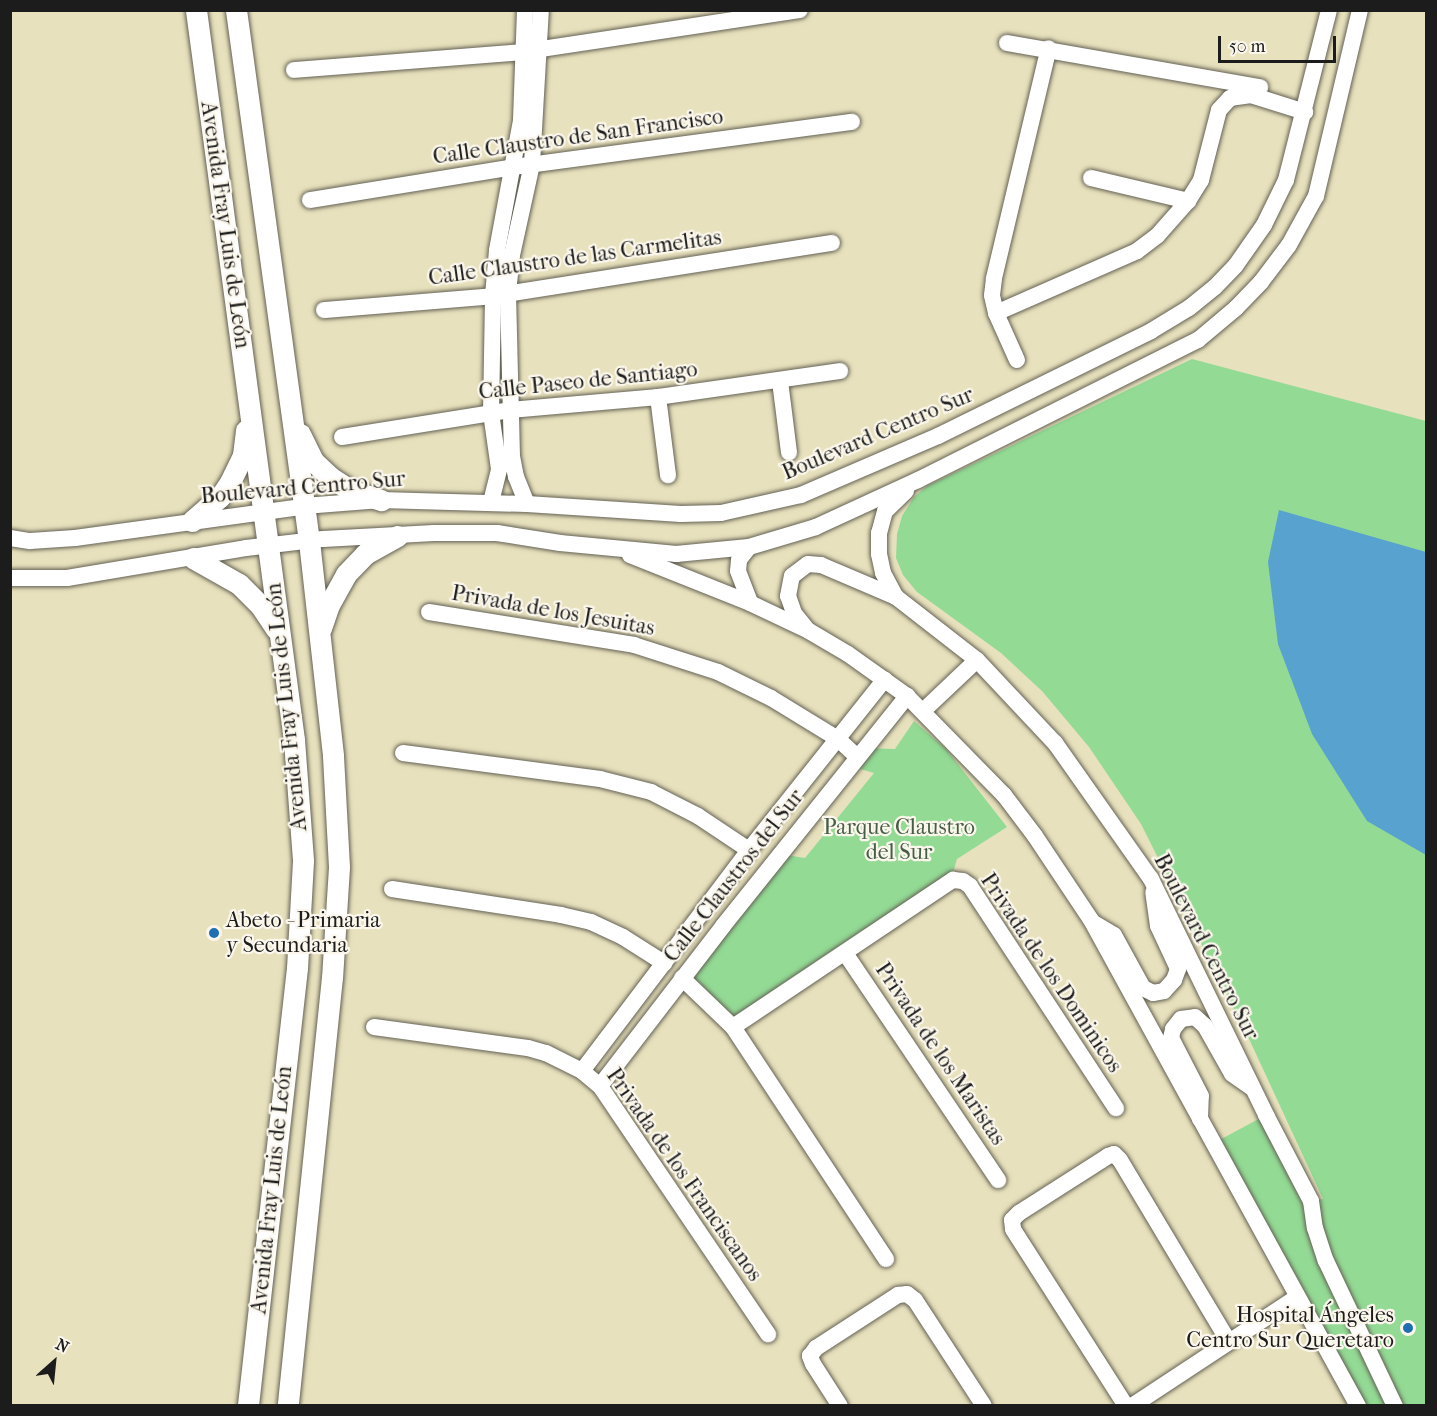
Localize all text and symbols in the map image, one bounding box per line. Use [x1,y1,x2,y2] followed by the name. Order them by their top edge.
[1221,24,1340,62] scale bar
[1229,36,1265,57] text: 50 m
[195,100,255,350] street label: Avenida Fray Luis de León
[431,104,725,170] street label: Calle Claustro de San Francisco
[427,224,723,292] street label: Calle Claustro de las Carmelitas
[477,356,699,406] street label: Calle Paseo de Santiago
[778,382,978,486] street label: Boulevard Centro Sur
[200,466,406,510] street label: Boulevard Centro Sur
[449,580,657,642] street label: Privada de los Jesuitas
[261,582,313,832] street label: Avenida Fray Luis de León
[658,784,810,968] street label: Calle Claustros del Sur
[823,814,975,866] park label: Parque Claustro del Sur
[1148,850,1264,1044] street label: Boulevard Centro Sur
[974,868,1128,1078] street label: Privada de los Dominicos
[226,907,380,958] place label: Abeto - Primaria y Secundaria
[207,926,221,940] marker: Abeto - Primaria y Secundaria
[869,958,1011,1150] street label: Privada de los Maristas
[600,1063,768,1287] street label: Privada de los Franciscanos
[246,1065,298,1315] street label: Avenida Fray Luis de León
[1186,1302,1394,1354] place label: Hospital Ángeles Centro Sur Queretaro
[1399,1319,1417,1337] marker: Hospital Ángeles Centro Sur Queretaro
[24,1332,84,1392] north arrow
[53,1334,72,1357] text: N

